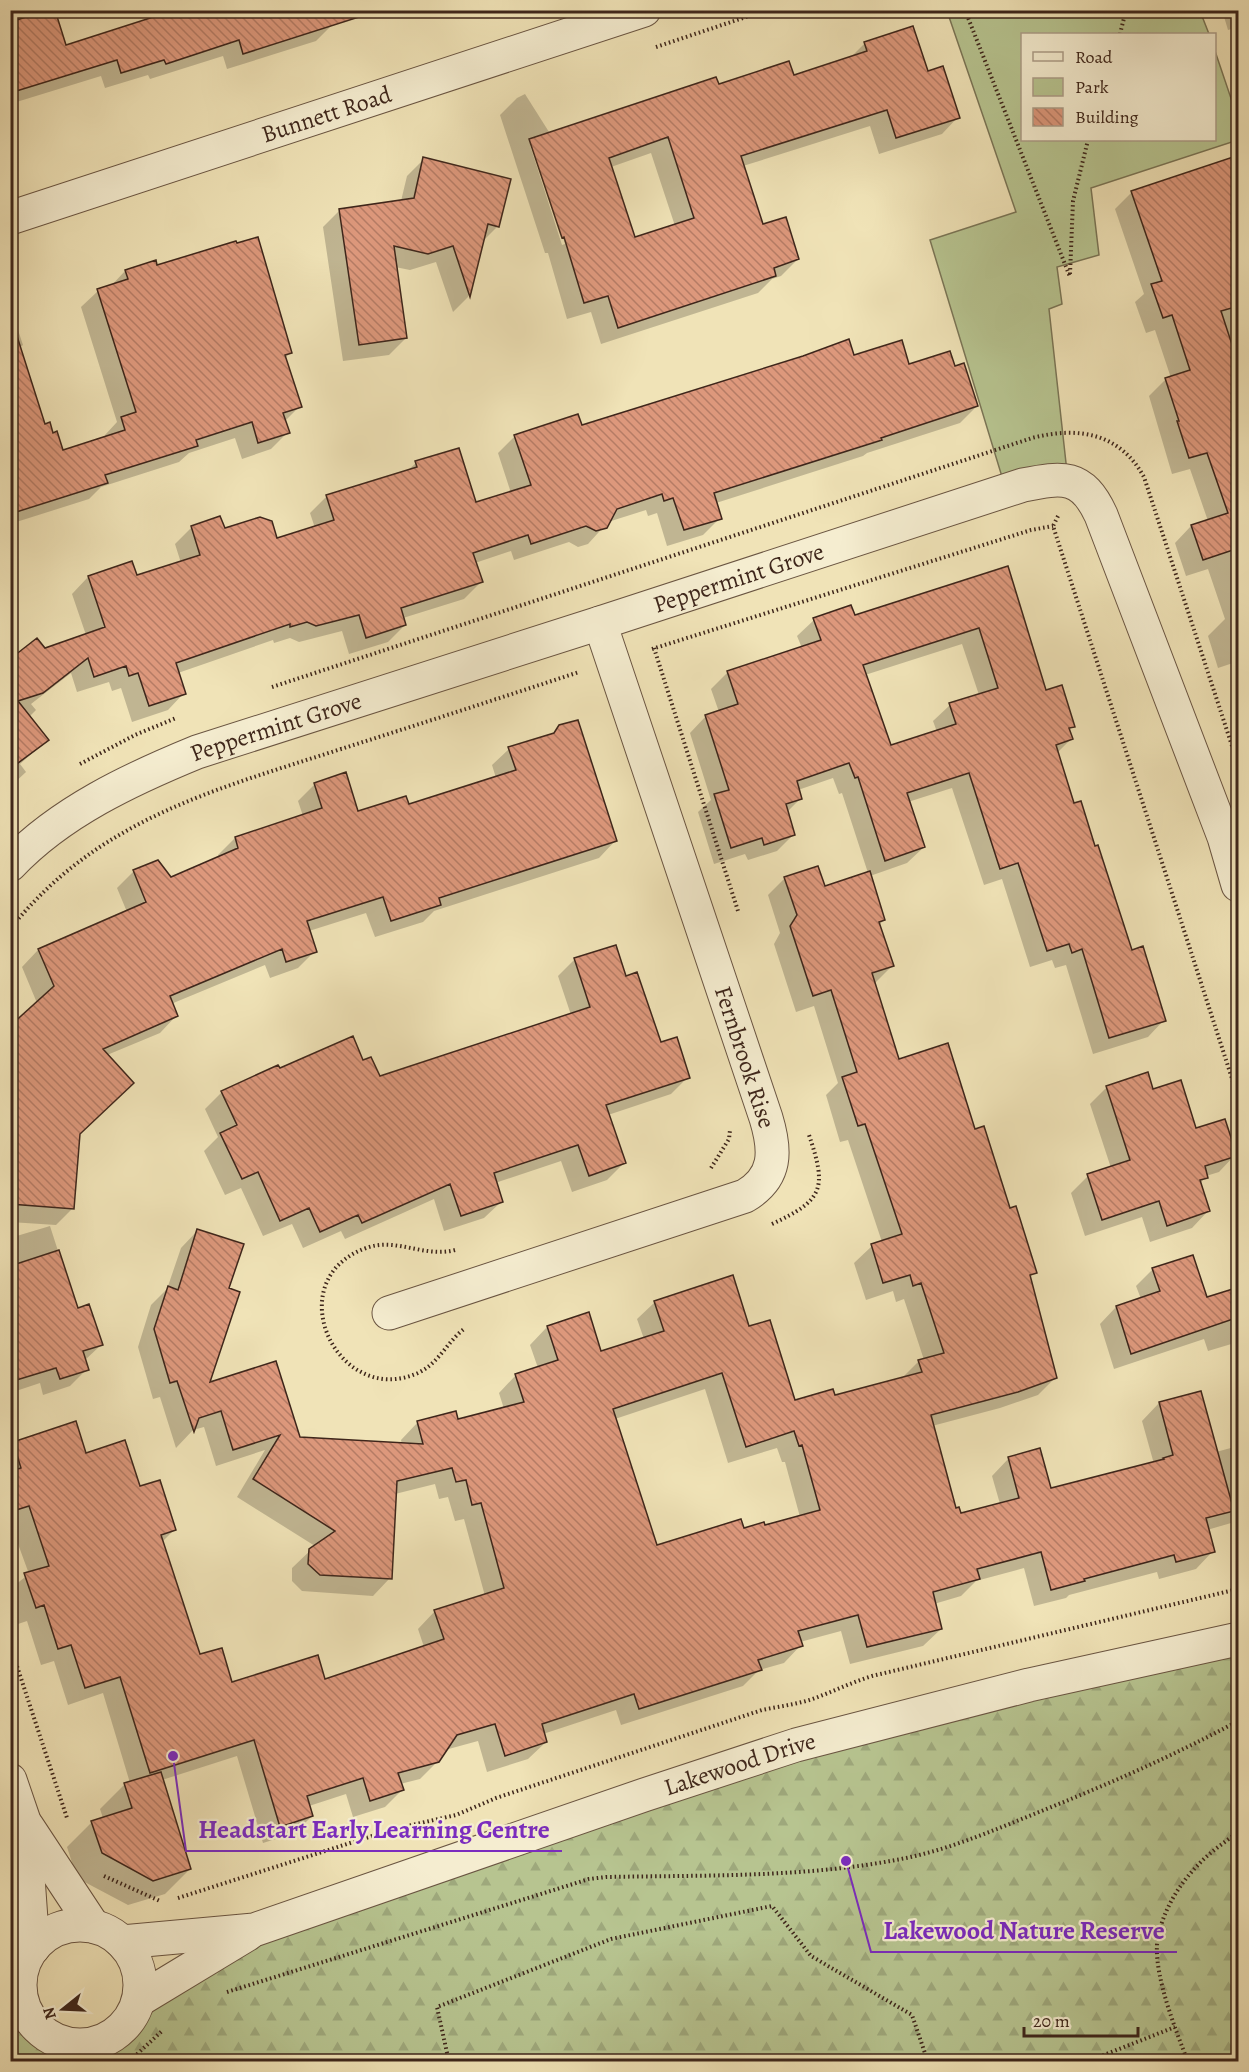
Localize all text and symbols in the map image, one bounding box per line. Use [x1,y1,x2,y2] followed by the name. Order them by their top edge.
[1021,33,1216,141] legend
[1075,45,1113,69] text: Road
[1075,75,1109,99] text: Park
[257,78,396,150] street label: Bunnett Road
[1075,105,1139,129] text: Building
[649,535,828,621] street label: Peppermint Grove
[185,684,366,769] street label: Peppermint Grove
[707,982,783,1132] street label: Fernbrook Rise
[660,1725,819,1803] street label: Lakewood Drive
[186,1807,562,1851] callout: Headstart Early Learning Centre
[198,1812,550,1847] text: Headstart Early Learning Centre
[871,1908,1177,1952] callout: Lakewood Nature Reserve
[883,1913,1165,1948] text: Lakewood Nature Reserve
[33,1979,93,2039] north arrow
[1024,2000,1138,2038] scale bar
[37,2004,62,2022] text: N
[1033,2009,1070,2033] text: 20 m

